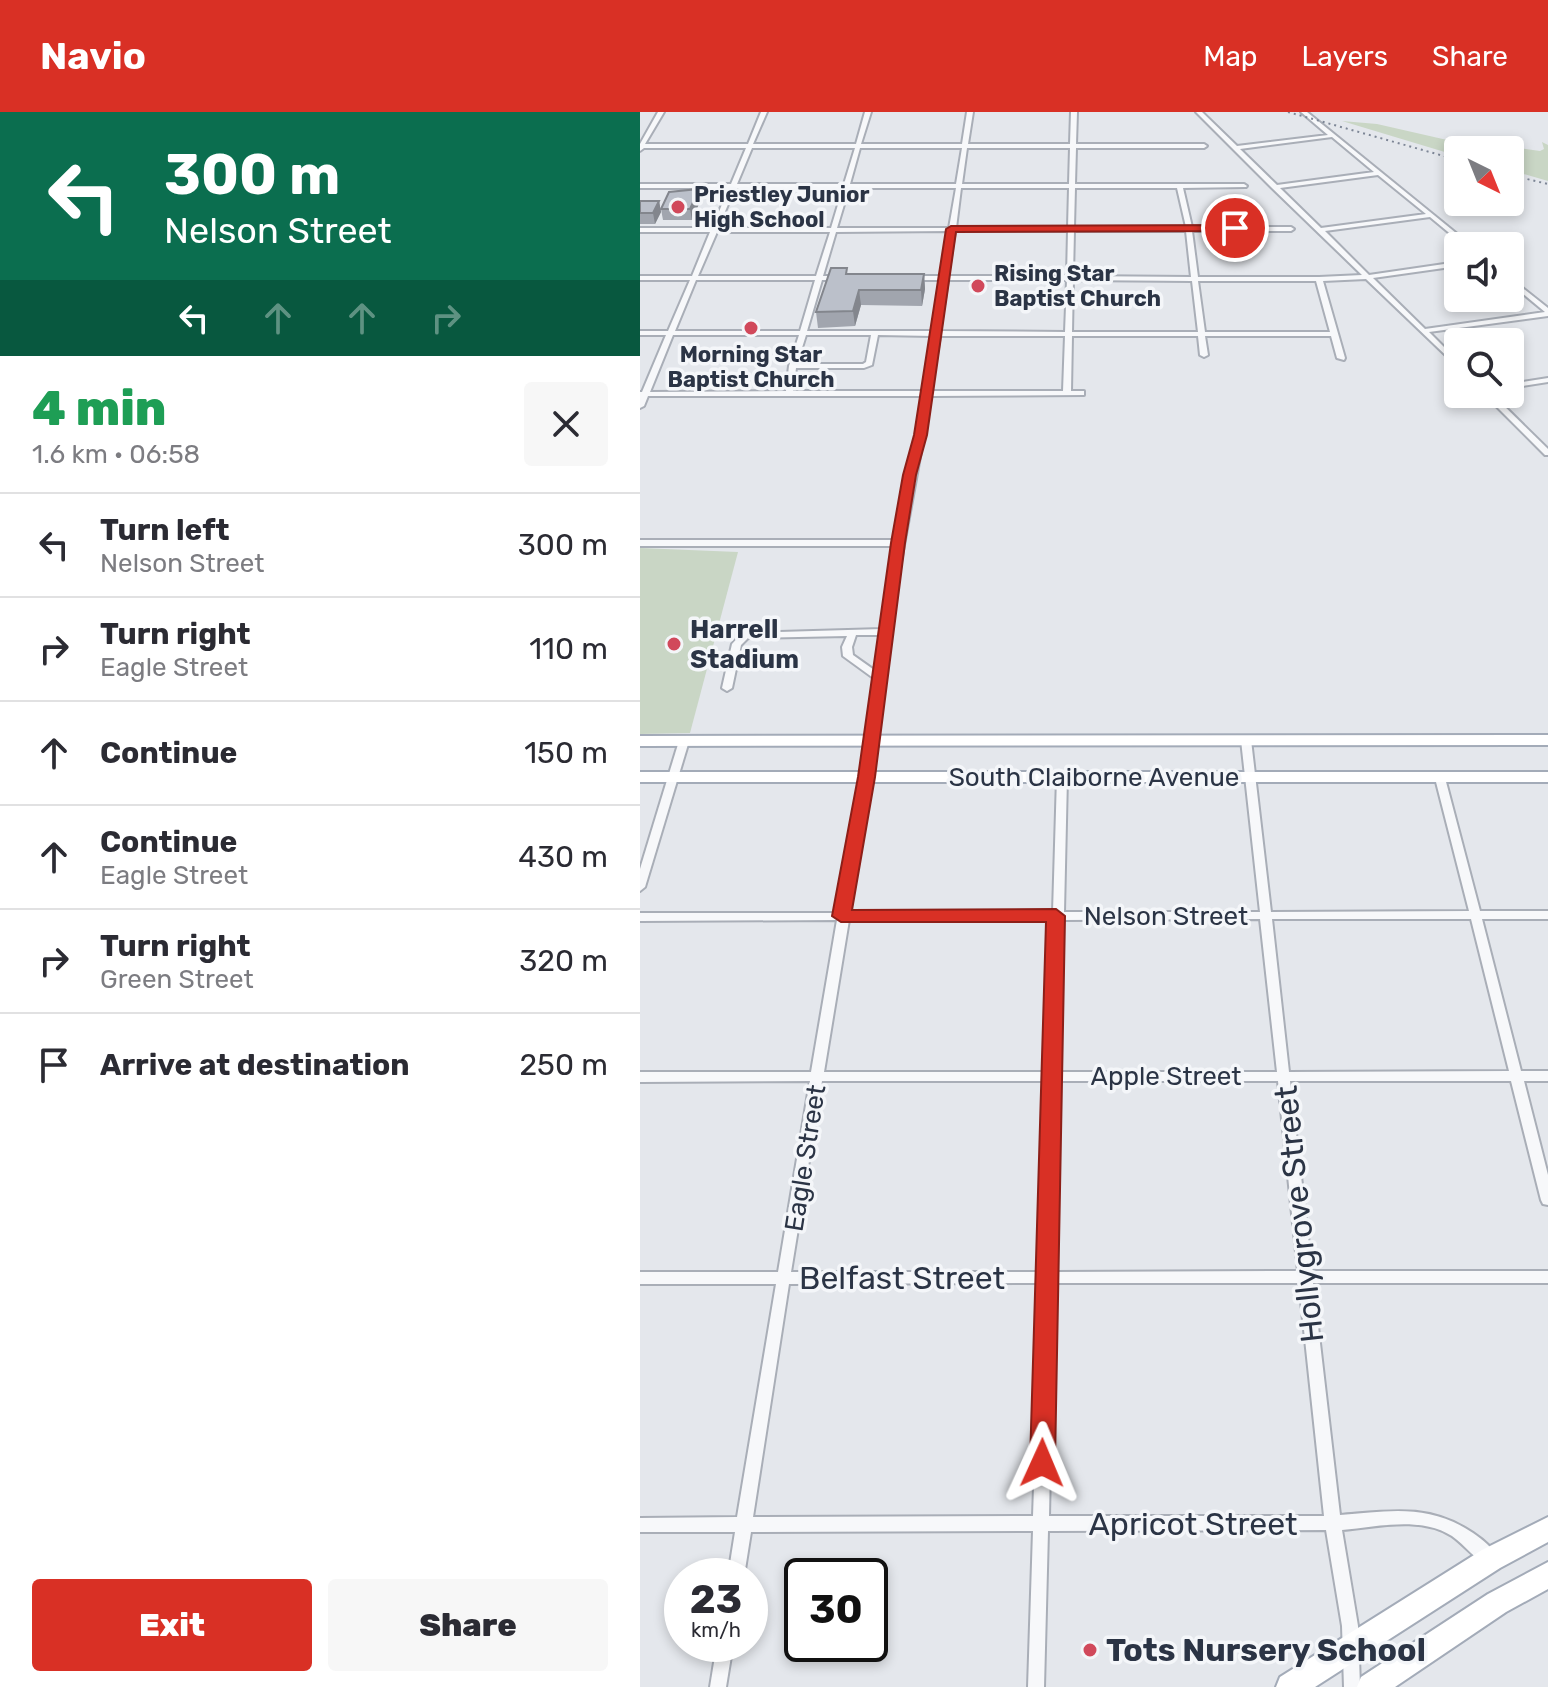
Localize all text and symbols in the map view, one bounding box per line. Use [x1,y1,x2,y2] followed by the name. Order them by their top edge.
[40,33,146,79] text: Navio
[1203,40,1258,73] text: Map
[1302,40,1388,73] text: Layers
[1432,40,1508,73] text: Share
[1444,136,1524,216] north arrow
[1444,136,1524,408] map controls
[164,142,340,208] text: 300 m
[32,144,136,248] icon: left
[694,181,869,233] place label: Priestley Junior High School
[1201,194,1269,262] pin
[669,198,687,216] marker: Priestley Junior High School
[1213,206,1257,250] icon: arrive
[164,209,392,252] text: Nelson Street
[1444,232,1524,312] button: sound
[994,260,1161,312] place label: Rising Star Baptist Church
[969,277,987,295] marker: Rising Star Baptist Church
[172,296,216,340] icon: left
[256,296,300,340] icon: ahead
[340,296,384,340] icon: ahead
[424,296,468,340] icon: right
[742,319,760,337] marker: Morning Star Baptist Church
[1444,328,1524,408] button: search
[668,341,834,393] place label: Morning Star Baptist Church
[32,380,166,437] text: 4 min
[524,382,608,466] button: close
[32,439,200,470] text: 1.6 km · 06:58
[100,512,230,548] text: Turn left
[32,523,76,567] icon: left
[518,527,608,563] text: 300 m
[100,548,264,579] text: Nelson Street
[690,614,799,675] place label: Harrell Stadium
[100,616,251,652] text: Turn right
[32,627,76,671] icon: right
[529,631,608,667] text: 110 m
[665,635,683,653] marker: Harrell Stadium
[100,652,248,683] text: Eagle Street
[32,731,76,775] icon: ahead
[100,735,237,771] text: Continue
[524,735,608,771] text: 150 m
[949,762,1239,793] street label: South Claiborne Avenue
[100,824,237,860] text: Continue
[32,835,76,879] icon: ahead
[518,839,608,875] text: 430 m
[100,860,248,891] text: Eagle Street
[1084,901,1248,932] street label: Nelson Street
[100,928,251,964] text: Turn right
[32,939,76,983] icon: right
[519,943,608,979] text: 320 m
[100,964,254,995] text: Green Street
[32,1043,76,1087] icon: arrive
[100,1047,410,1083] text: Arrive at destination
[520,1047,608,1083] text: 250 m
[1091,1061,1241,1092] street label: Apple Street
[779,1083,832,1234] street label: Eagle Street
[1267,1084,1331,1344] street label: Hollygrove Street
[799,1259,1005,1297] street label: Belfast Street
[1000,1421,1084,1505] position arrow
[1088,1505,1298,1543] street label: Apricot Street
[784,1558,888,1662] speed limit sign: 30
[690,1576,742,1623] text: 23
[32,1579,312,1671] button: Exit
[328,1579,608,1671] button: Share
[691,1618,741,1642] text: km/h
[1106,1631,1426,1669] place label: Tots Nursery School
[1081,1641,1099,1659] marker: Tots Nursery School

